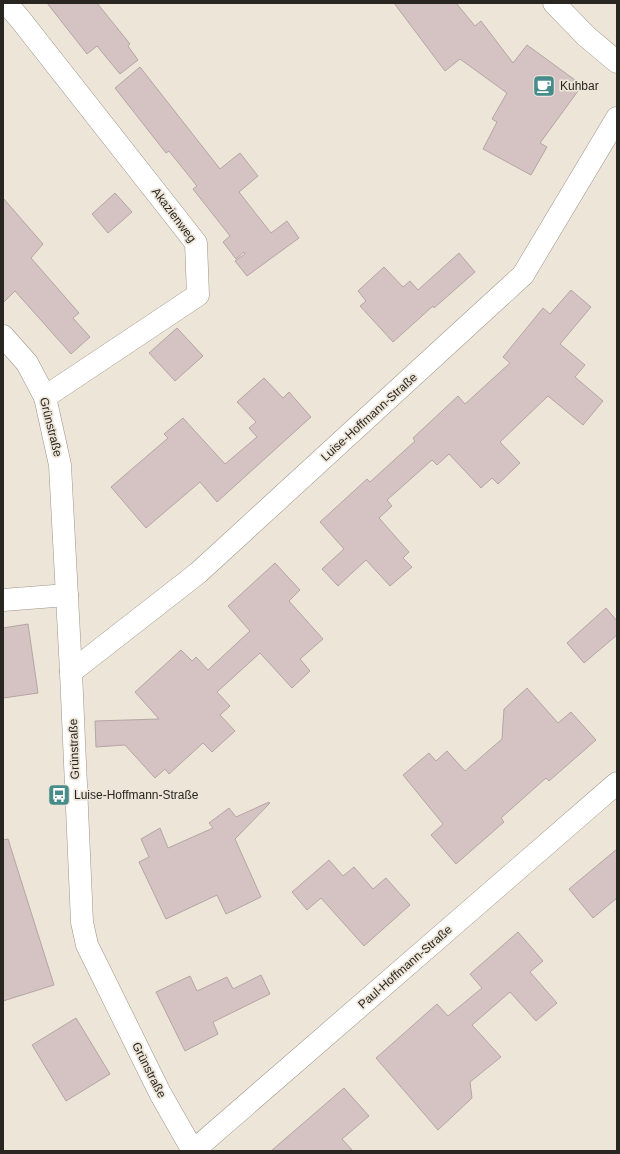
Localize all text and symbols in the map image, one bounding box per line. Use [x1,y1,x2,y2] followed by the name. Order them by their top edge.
[531,73,557,99] cafe icon: Kuhbar
[560,79,599,93] place label: Kuhbar
[149,185,199,245] street label: Akazienweg
[318,370,420,464] street label: Luise-Hoffmann-Straße
[37,396,65,458] street label: Grünstraße
[66,718,82,780] street label: Grünstraße
[46,782,72,808] bus stop icon: Luise-Hoffmann-Straße
[74,788,199,802] place label: Luise-Hoffmann-Straße
[355,922,455,1012] street label: Paul-Hoffmann-Straße
[129,1040,169,1101] street label: Grünstraße

